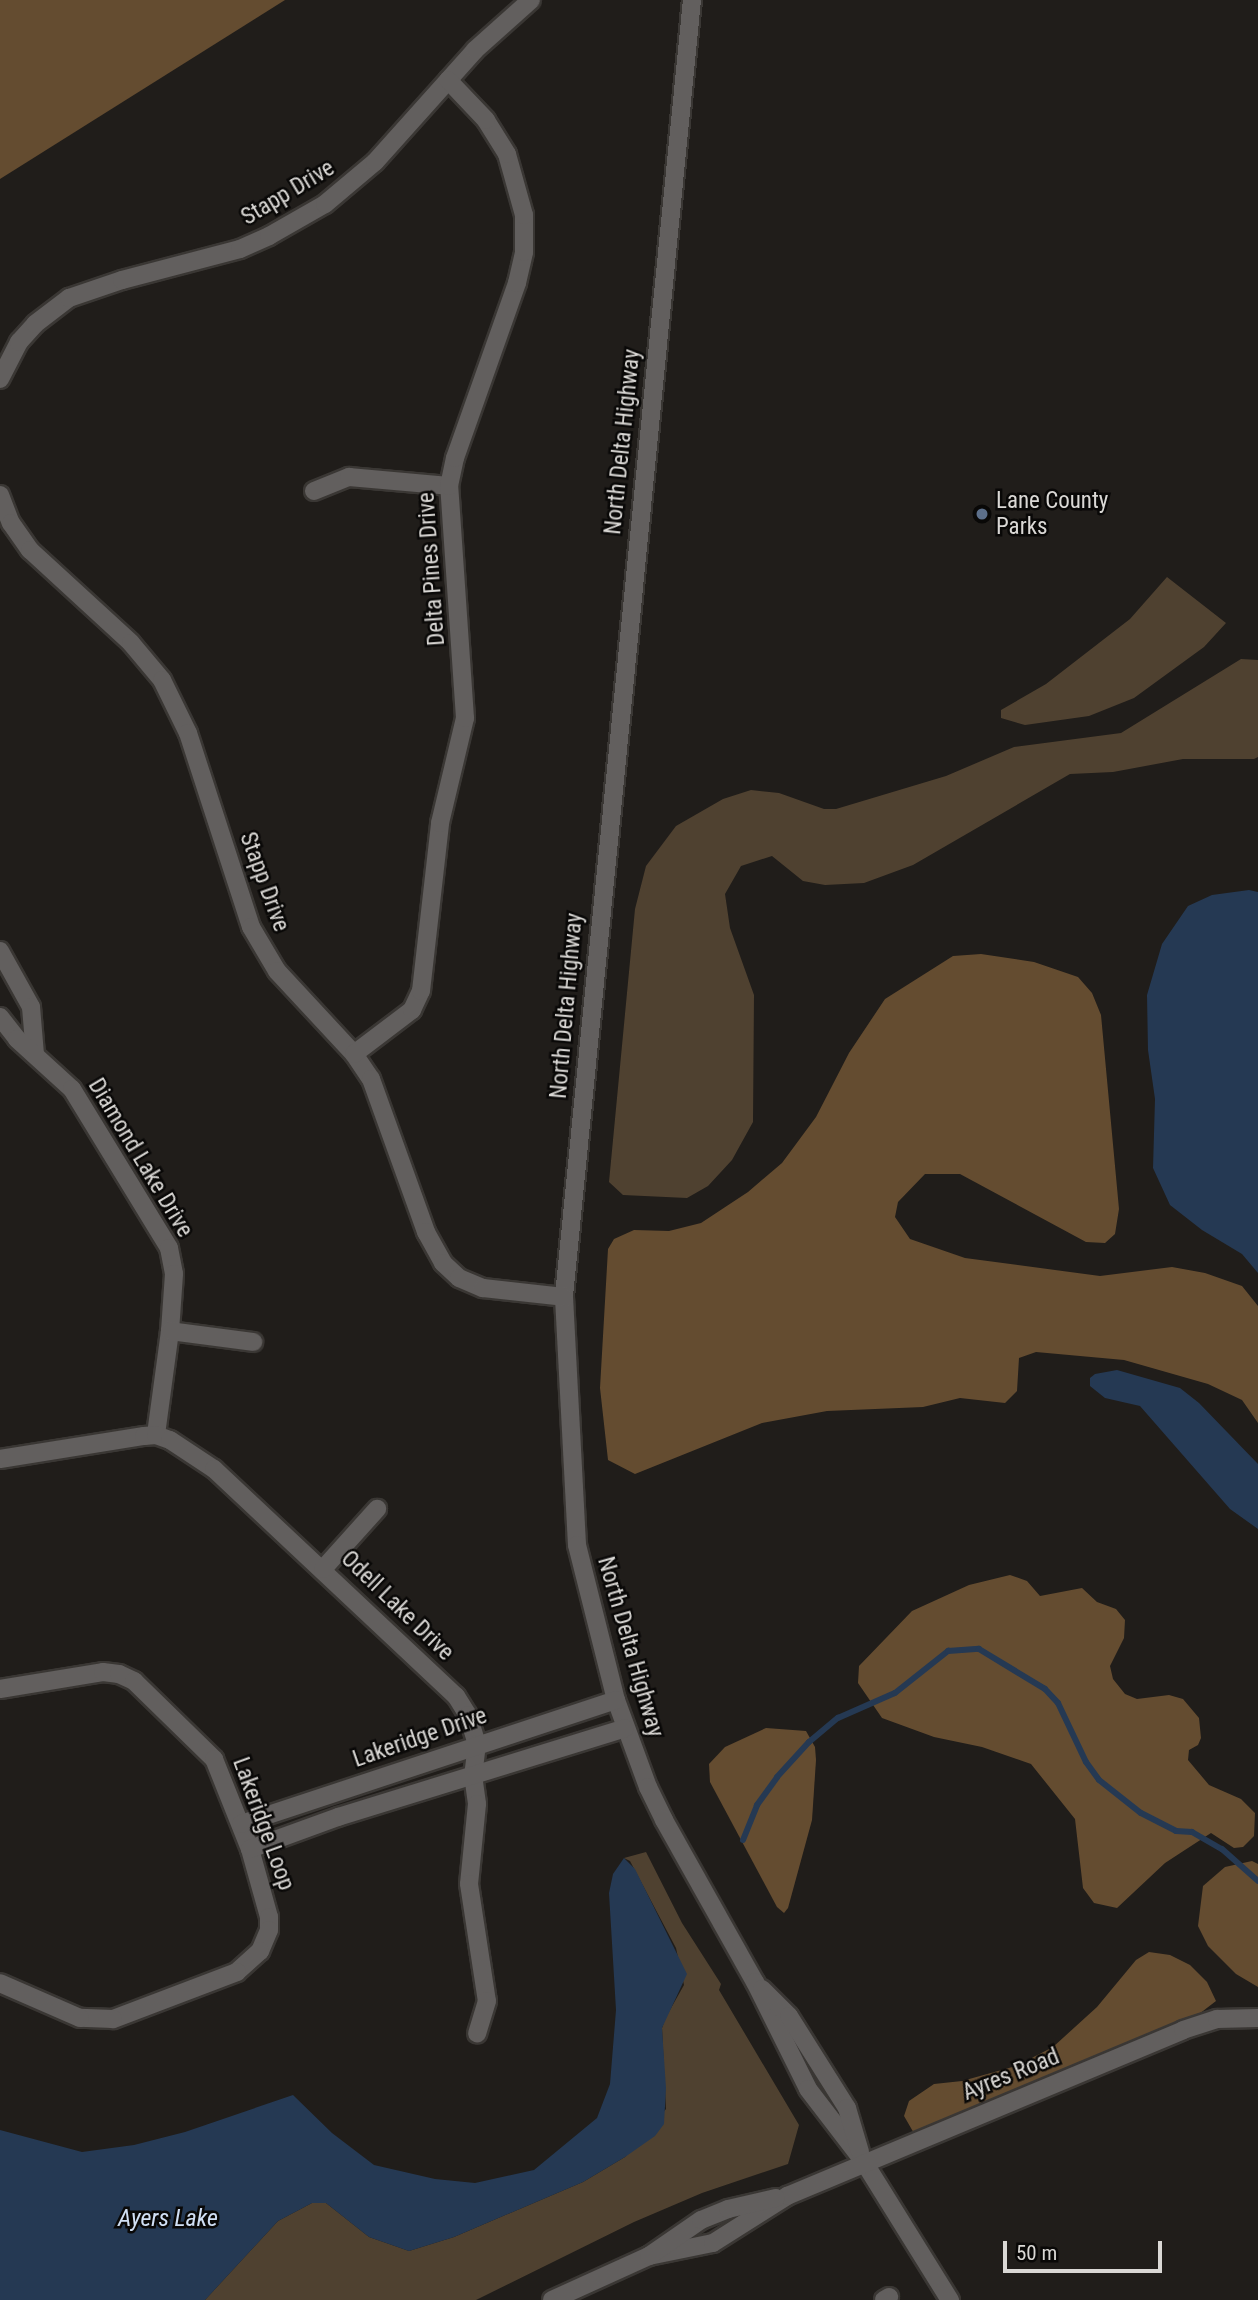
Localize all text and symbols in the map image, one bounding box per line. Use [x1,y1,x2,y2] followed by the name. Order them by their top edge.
[236,154,340,232] street label: Stapp Drive
[600,348,646,536] street label: North Delta Highway
[996,487,1108,541] place label: Lane County Parks
[413,491,451,647] street label: Delta Pines Drive
[974,506,990,522] marker: Lane County Parks
[233,829,295,935] street label: Stapp Drive
[545,912,589,1100] street label: North Delta Highway
[82,1074,198,1242] street label: Diamond Lake Drive
[335,1545,459,1667] street label: Odell Lake Drive
[591,1554,669,1740] street label: North Delta Highway
[349,1702,491,1774] street label: Lakeridge Drive
[226,1754,300,1894] street label: Lakeridge Loop
[959,2043,1063,2107] street label: Ayres Road
[118,2205,218,2233] water label: Ayers Lake
[1006,2226,1165,2270] scale bar
[1016,2241,1057,2265] text: 50 m

